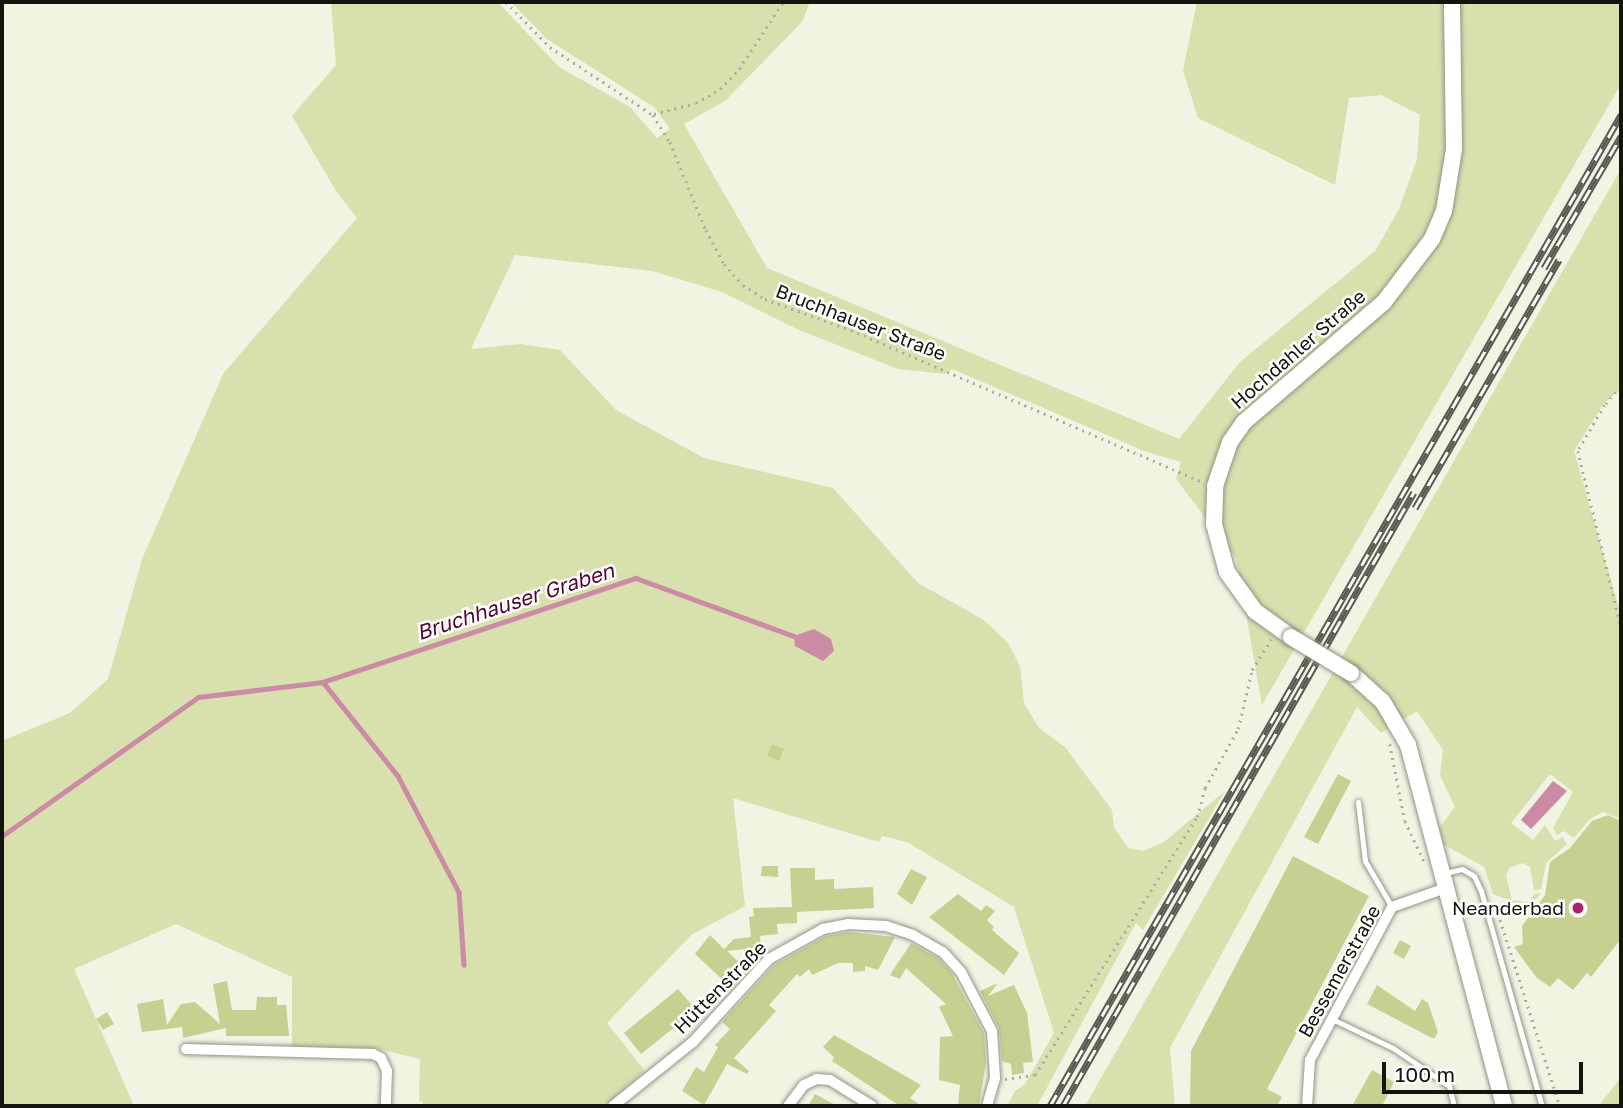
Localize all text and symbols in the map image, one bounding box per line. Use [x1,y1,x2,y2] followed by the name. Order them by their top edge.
[773,279,949,365] street label: Bruchhauser Straße
[1226,284,1370,414] street label: Hochdahler Straße
[413,557,617,645] water label: Bruchhauser Graben
[1452,897,1564,919] place label: Neanderbad
[1570,900,1586,916] marker: Neanderbad
[1293,901,1385,1041] street label: Bessemerstraße
[669,936,771,1038] street label: Hüttenstraße
[1385,1048,1586,1092] scale bar
[1395,1061,1455,1087] text: 100 m

